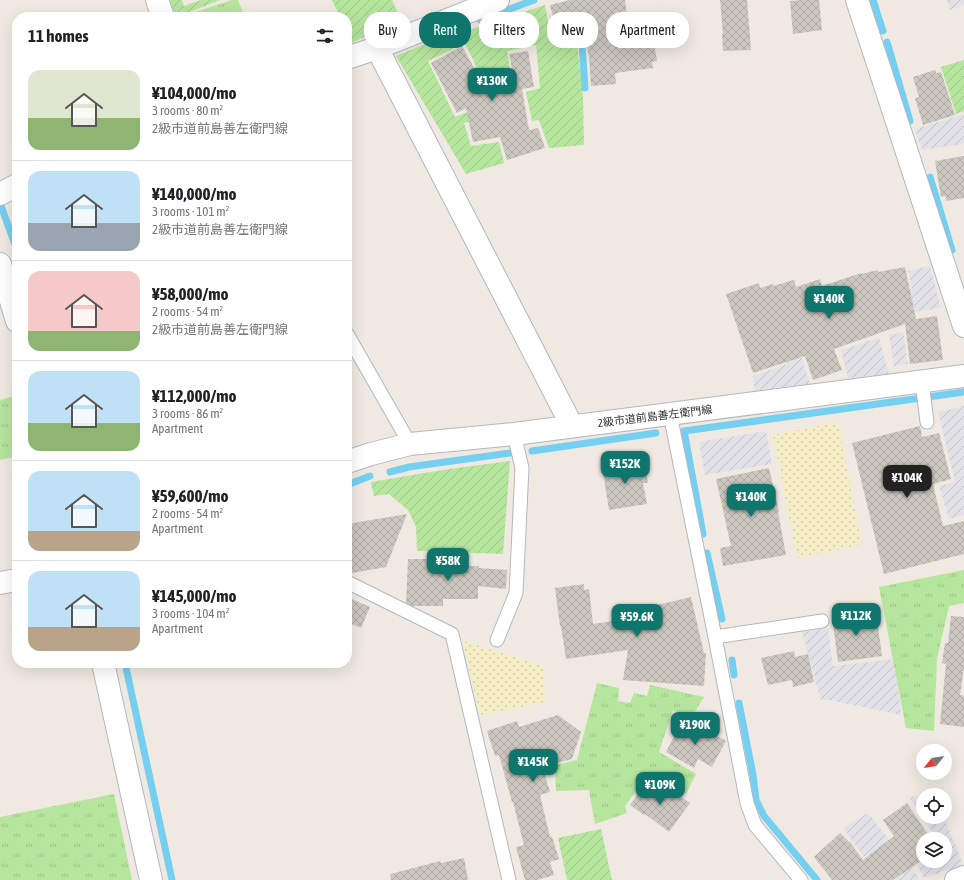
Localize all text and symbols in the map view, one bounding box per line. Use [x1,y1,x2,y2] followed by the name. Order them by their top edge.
[364,12,411,48] chip: Buy
[419,12,471,48] chip: Rent
[479,12,539,48] chip: Filters
[547,12,598,48] chip: New
[606,12,689,48] chip: Apartment
[314,25,336,47] icon: filters
[28,26,89,46] text: 11 homes
[464,68,520,102] pin: ¥130K
[477,73,507,88] text: ¥130K
[152,83,237,103] text: ¥104,000/mo
[60,86,108,134] icon: home
[152,103,223,118] text: 3 rooms · 80 m²
[152,121,288,136] text: 2級市道前島善左衛門線
[152,184,237,204] text: ¥140,000/mo
[60,187,108,235] icon: home
[152,204,229,219] text: 3 rooms · 101 m²
[152,222,288,237] text: 2級市道前島善左衛門線
[152,284,229,304] text: ¥58,000/mo
[801,286,857,320] pin: ¥140K
[60,287,108,335] icon: home
[814,291,844,306] text: ¥140K
[152,304,223,319] text: 2 rooms · 54 m²
[152,322,288,337] text: 2級市道前島善左衛門線
[152,386,237,406] text: ¥112,000/mo
[60,387,108,435] icon: home
[597,403,713,429] street label: 2級市道前島善左衛門線
[152,406,223,421] text: 3 rooms · 86 m²
[152,421,203,436] text: Apartment
[597,451,653,485] pin: ¥152K
[610,456,640,471] text: ¥152K
[879,465,935,499] pin: ¥104K
[892,470,922,485] text: ¥104K
[723,484,779,518] pin: ¥140K
[152,486,229,506] text: ¥59,600/mo
[60,487,108,535] icon: home
[736,489,766,504] text: ¥140K
[152,506,223,521] text: 2 rooms · 54 m²
[152,521,203,536] text: Apartment
[424,548,472,582] pin: ¥58K
[436,553,460,568] text: ¥58K
[152,586,237,606] text: ¥145,000/mo
[60,587,108,635] icon: home
[828,603,884,637] pin: ¥112K
[604,604,670,638] pin: ¥59.6K
[152,606,229,621] text: 3 rooms · 104 m²
[841,608,871,623] text: ¥112K
[621,609,653,624] text: ¥59.6K
[152,621,203,636] text: Apartment
[667,712,723,746] pin: ¥190K
[680,717,710,732] text: ¥190K
[916,744,952,780] north arrow
[916,744,952,868] map controls
[505,749,561,783] pin: ¥145K
[518,754,548,769] text: ¥145K
[632,772,688,806] pin: ¥109K
[645,777,675,792] text: ¥109K
[916,788,952,824] button: locate
[916,832,952,868] button: layers

